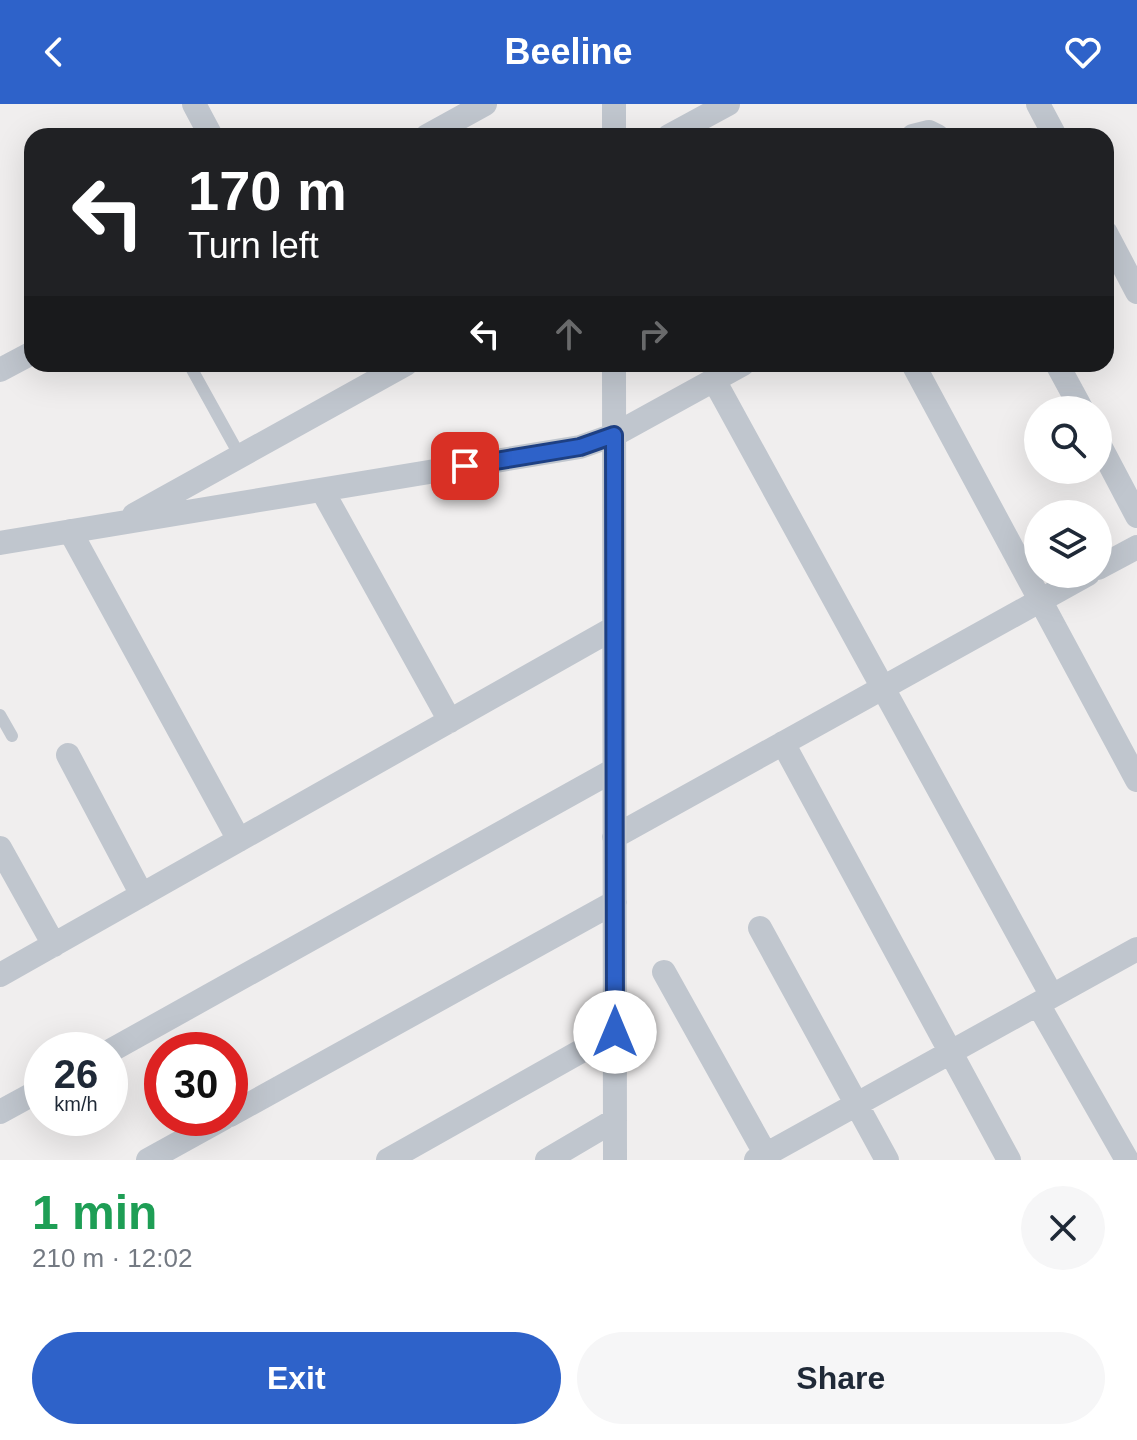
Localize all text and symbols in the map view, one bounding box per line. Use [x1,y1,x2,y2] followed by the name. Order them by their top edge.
[32,30,76,74] icon: back
[1061,30,1105,74] icon: heart
[504,31,633,72] text: Beeline
[188,159,347,222] text: 170 m
[56,160,160,264] icon: left
[188,225,319,266] text: Turn left
[463,312,507,356] icon: left
[547,312,591,356] icon: ahead
[631,312,675,356] icon: right
[1024,396,1112,588] map controls
[1024,396,1112,484] button: search
[431,432,499,500] pin
[443,444,487,488] icon: arrive
[1024,500,1112,588] button: layers
[573,990,657,1074] position arrow
[144,1032,248,1136] speed limit sign: 30
[54,1052,98,1096] text: 26
[54,1093,98,1115] text: km/h
[32,1186,157,1239] text: 1 min
[1021,1186,1105,1270] button: close
[32,1243,192,1273] text: 210 m · 12:02
[32,1332,561,1424] button: Exit
[577,1332,1105,1424] button: Share

